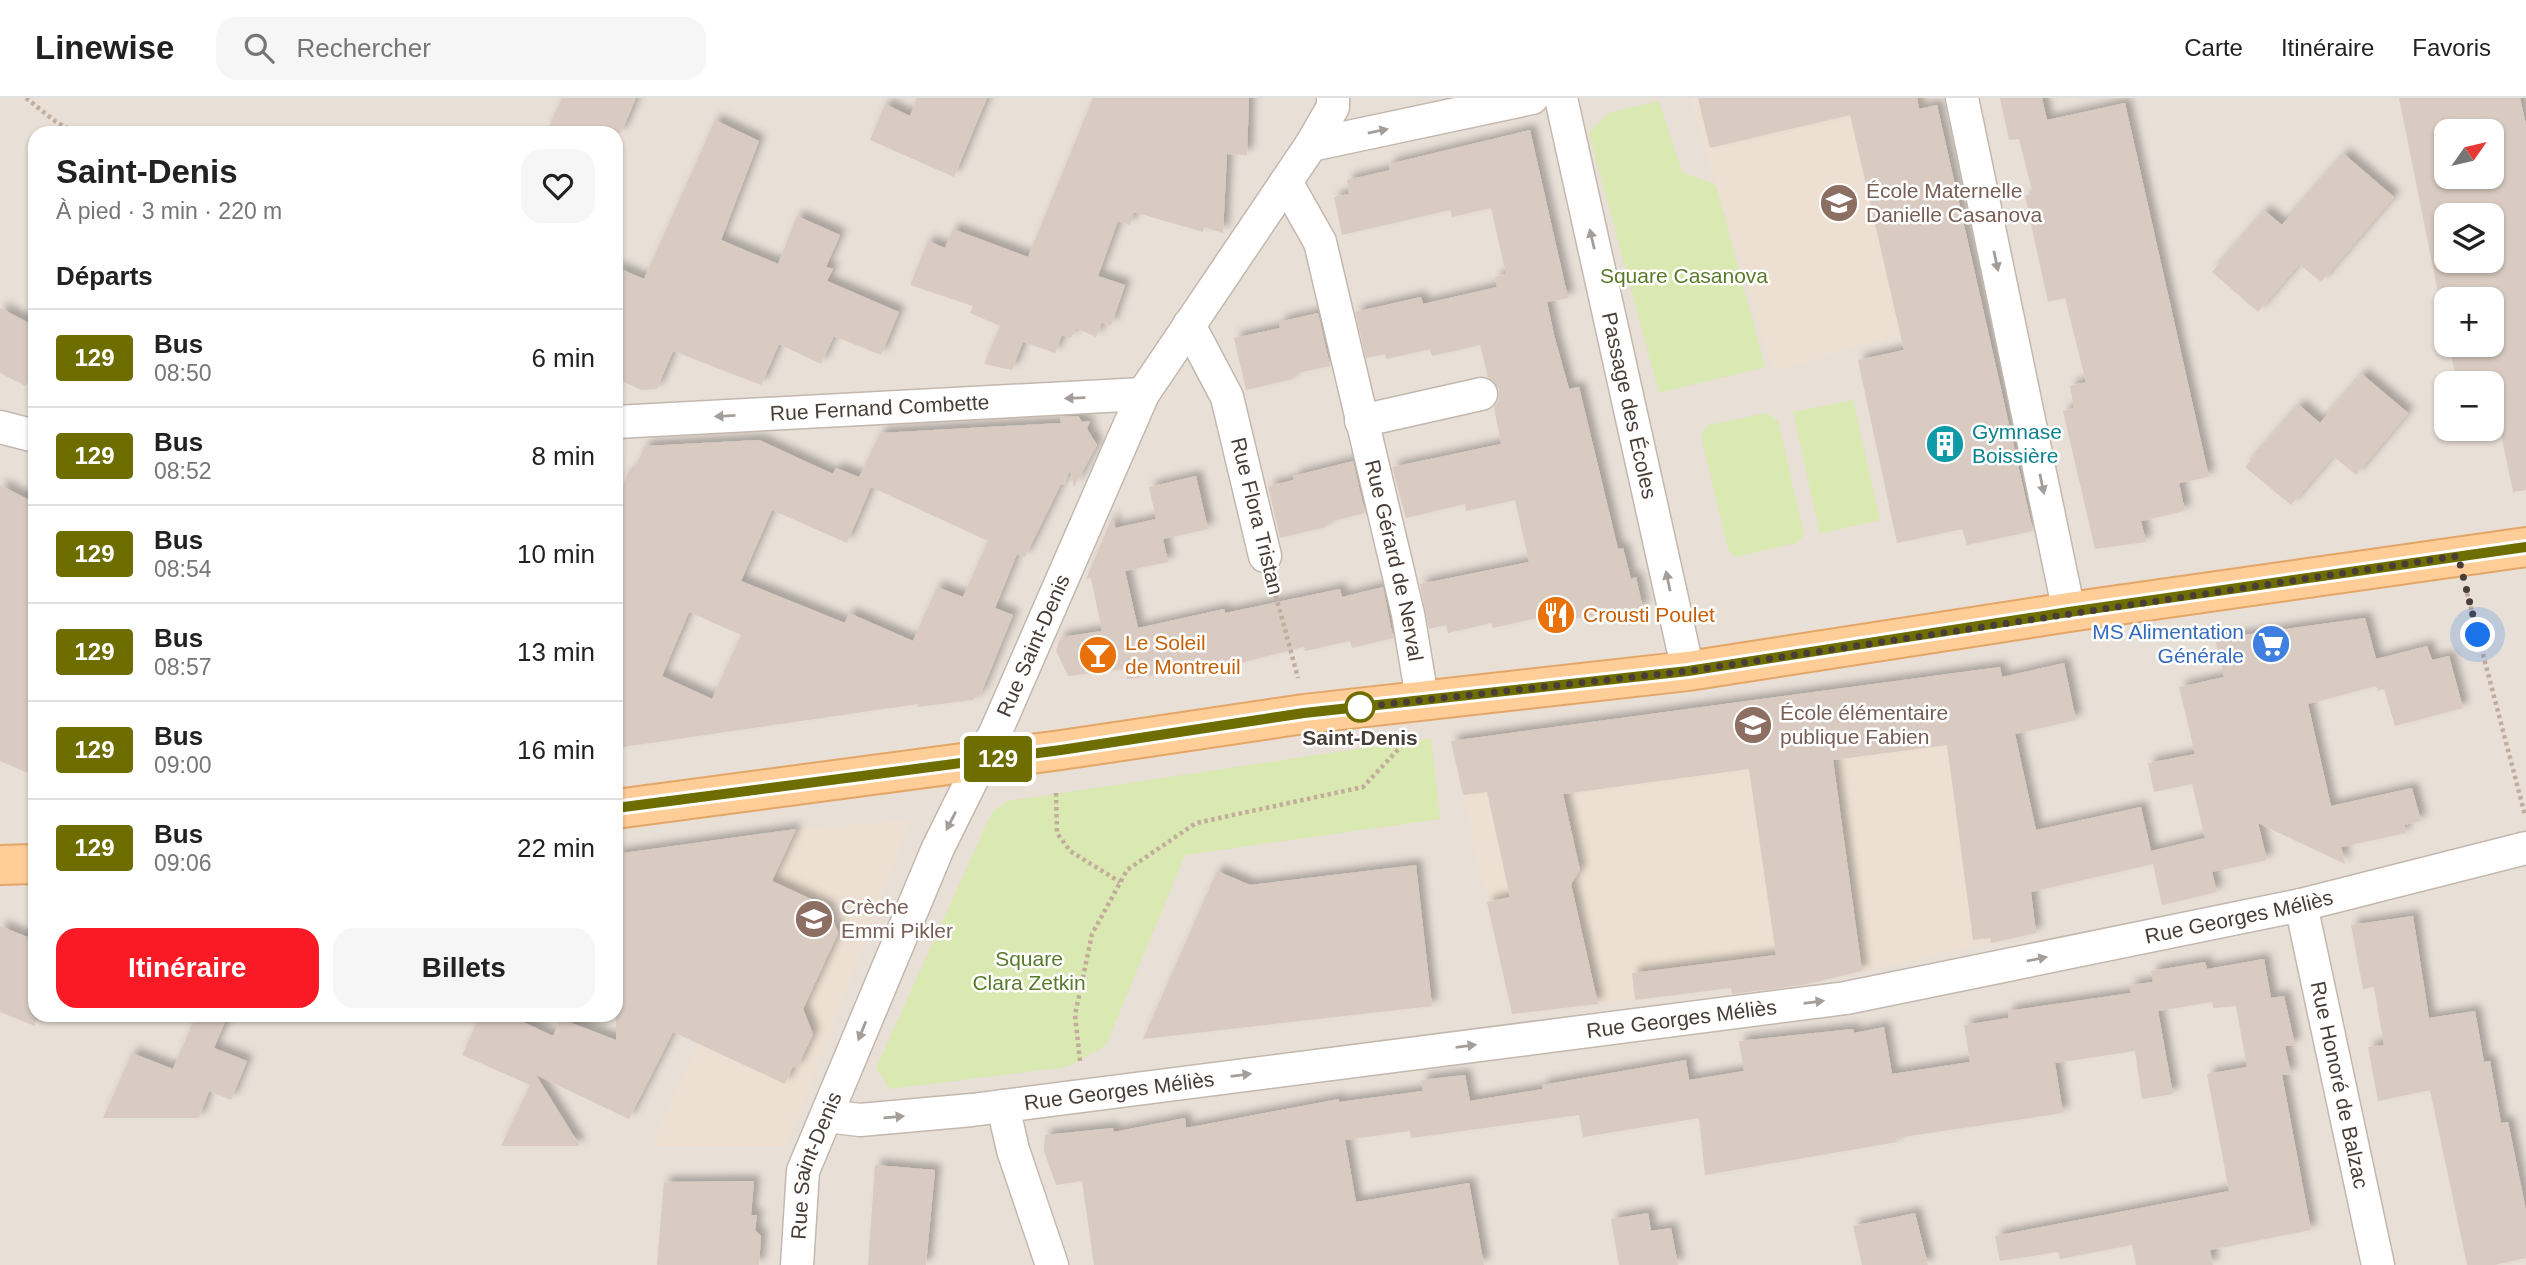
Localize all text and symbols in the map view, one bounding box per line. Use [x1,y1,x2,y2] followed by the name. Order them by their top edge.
[216,17,706,80] search box
[35,29,174,66] text: Linewise
[240,29,278,67] icon: search
[296,33,431,63] text: Rechercher
[2184,34,2243,61] text: Carte
[2281,34,2374,61] text: Itinéraire
[2412,34,2491,61] text: Favoris
[2434,119,2504,189] north arrow
[2434,119,2504,441] map controls
[1367,125,1389,136] one-way arrow
[521,149,595,223] button: heart
[56,153,238,190] text: Saint-Denis
[1866,179,2043,226] place label: École Maternelle Danielle Casanova
[1818,182,1860,224] school or university icon: École Maternelle Danielle Casanova
[56,198,282,224] text: À pied · 3 min · 220 m
[2434,203,2504,273] button: layers
[1586,228,1597,250] one-way arrow
[1991,250,2002,272] one-way arrow
[56,261,153,291] text: Départs
[1600,264,1768,287] park label: Square Casanova
[2434,287,2504,357] button: +
[1598,310,1661,501] street label: Passage des Écoles
[154,329,203,359] text: Bus
[531,343,595,373] text: 6 min
[74,344,115,371] text: 129
[154,360,212,386] text: 08:50
[2434,371,2504,441] button: −
[769,390,990,425] street label: Rue Fernand Combette
[1064,393,1086,404] one-way arrow
[714,410,736,421] one-way arrow
[1972,420,2062,467] place label: Gymnase Boissière
[1924,423,1966,465] building icon: Gymnase Boissière
[154,427,203,457] text: Bus
[1227,435,1288,597] street label: Rue Flora Tristan
[531,441,595,471] text: 8 min
[74,442,115,469] text: 129
[1361,457,1428,663] street label: Rue Gérard de Nerval
[154,458,212,484] text: 08:52
[2037,473,2048,495] one-way arrow
[154,525,203,555] text: Bus
[517,539,595,569] text: 10 min
[74,540,115,567] text: 129
[154,556,212,582] text: 08:54
[1662,570,1673,592] one-way arrow
[992,571,1074,720] street label: Rue Saint-Denis
[1535,594,1577,636] restaurant icon: Crousti Poulet
[1583,603,1715,626] place label: Crousti Poulet
[2460,617,2495,652] your location
[2092,620,2244,667] place label: MS Alimentation Générale
[154,623,203,653] text: Bus
[2250,623,2292,665] supermarket icon: MS Alimentation Générale
[1125,631,1241,678] place label: Le Soleil de Montreuil
[1077,634,1119,676] bar icon: Le Soleil de Montreuil
[517,637,595,667] text: 13 min
[74,638,115,665] text: 129
[154,654,212,680] text: 08:57
[1345,692,1375,722] marker: Saint-Denis
[1780,701,1948,748] place label: École élémentaire publique Fabien
[1732,704,1774,746] school or university icon: École élémentaire publique Fabien
[154,721,203,751] text: Bus
[1302,726,1418,749] place label: Saint-Denis
[517,735,595,765] text: 16 min
[74,736,115,763] text: 129
[958,736,1038,782] line badge: 129
[978,745,1018,772] text: 129
[154,752,212,778] text: 09:00
[946,812,958,832] one-way arrow
[154,819,203,849] text: Bus
[517,833,595,863] text: 22 min
[74,834,115,861] text: 129
[154,850,212,876] text: 09:06
[2143,885,2335,948] street label: Rue Georges Méliès
[841,895,953,942] place label: Crèche Emmi Pikler
[793,898,835,940] school or university icon: Crèche Emmi Pikler
[56,928,319,1008] button: Itinéraire
[333,928,595,1008] button: Billets
[972,947,1086,994] park label: Square Clara Zetkin
[2026,953,2048,964] one-way arrow
[2307,979,2373,1191] street label: Rue Honoré de Balzac
[1585,995,1778,1042] street label: Rue Georges Méliès
[1803,997,1825,1008] one-way arrow
[856,1020,867,1041] one-way arrow
[1456,1041,1478,1052] one-way arrow
[1023,1067,1216,1114] street label: Rue Georges Méliès
[1230,1070,1252,1081] one-way arrow
[787,1089,846,1240] street label: Rue Saint-Denis
[884,1111,906,1122] one-way arrow

